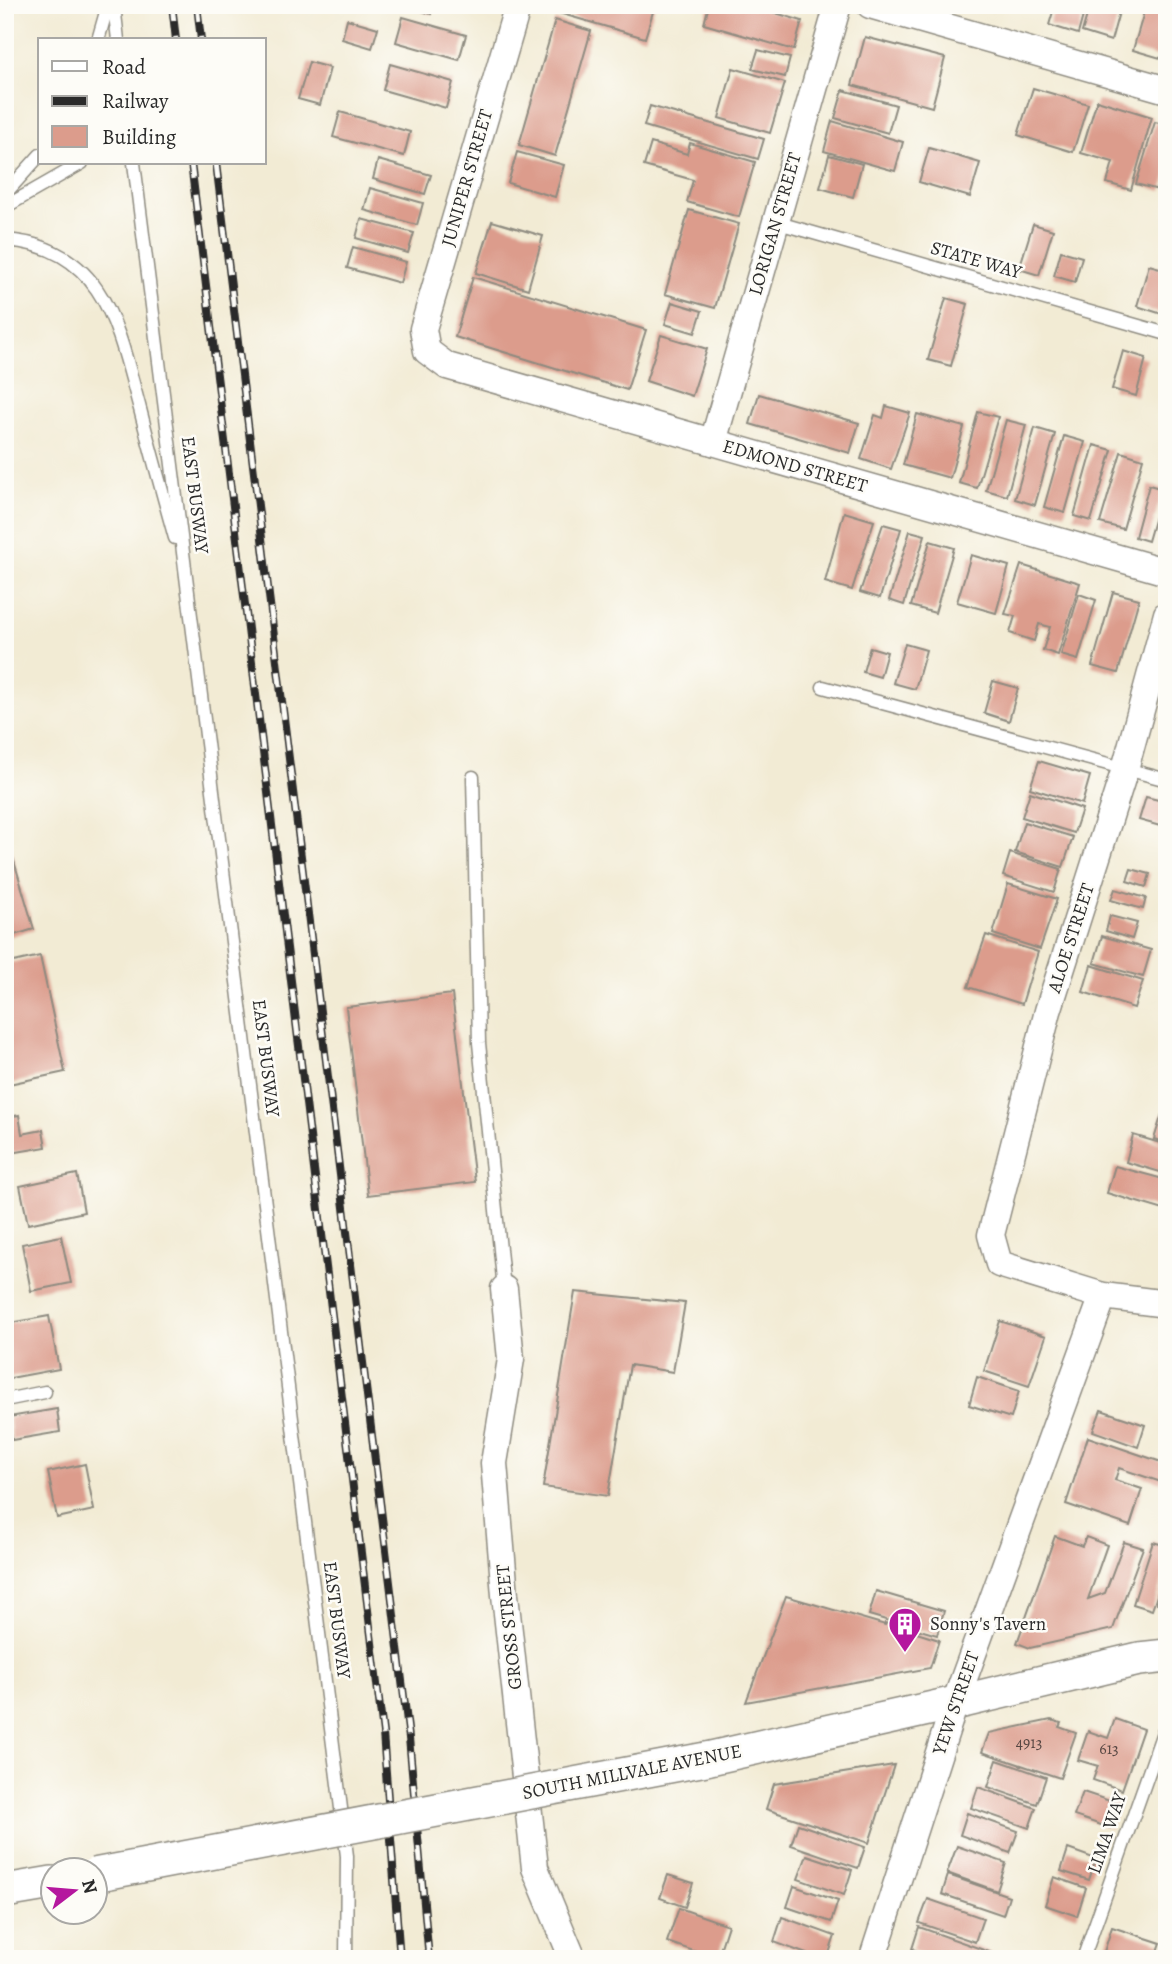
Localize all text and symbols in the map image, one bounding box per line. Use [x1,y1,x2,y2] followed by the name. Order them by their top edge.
[38,38,266,164] legend
[102,53,146,81] text: Road
[102,87,169,115] text: Railway
[435,106,499,250] street label: JUNIPER STREET
[102,123,177,151] text: Building
[742,149,808,298] street label: LORIGAN STREET
[928,235,1025,286] street label: STATE WAY
[720,433,871,499] street label: EDMOND STREET
[175,435,215,556] street label: EAST BUSWAY
[1041,879,1101,997] street label: ALOE STREET
[246,998,286,1119] street label: EAST BUSWAY
[317,1560,357,1681] street label: EAST BUSWAY
[489,1562,529,1691] street label: GROSS STREET
[886,1605,924,1654] building icon: Sonny's Tavern
[930,1611,1046,1637] place label: Sonny's Tavern
[926,1647,986,1759] street label: YEW STREET
[1016,1732,1042,1754] house number: 4913
[520,1738,744,1806] street label: SOUTH MILLVALE AVENUE
[1099,1738,1119,1760] house number: 613
[1081,1788,1133,1877] street label: LIMA WAY
[38,1856,108,1926] north arrow
[75,1876,104,1897] text: N

